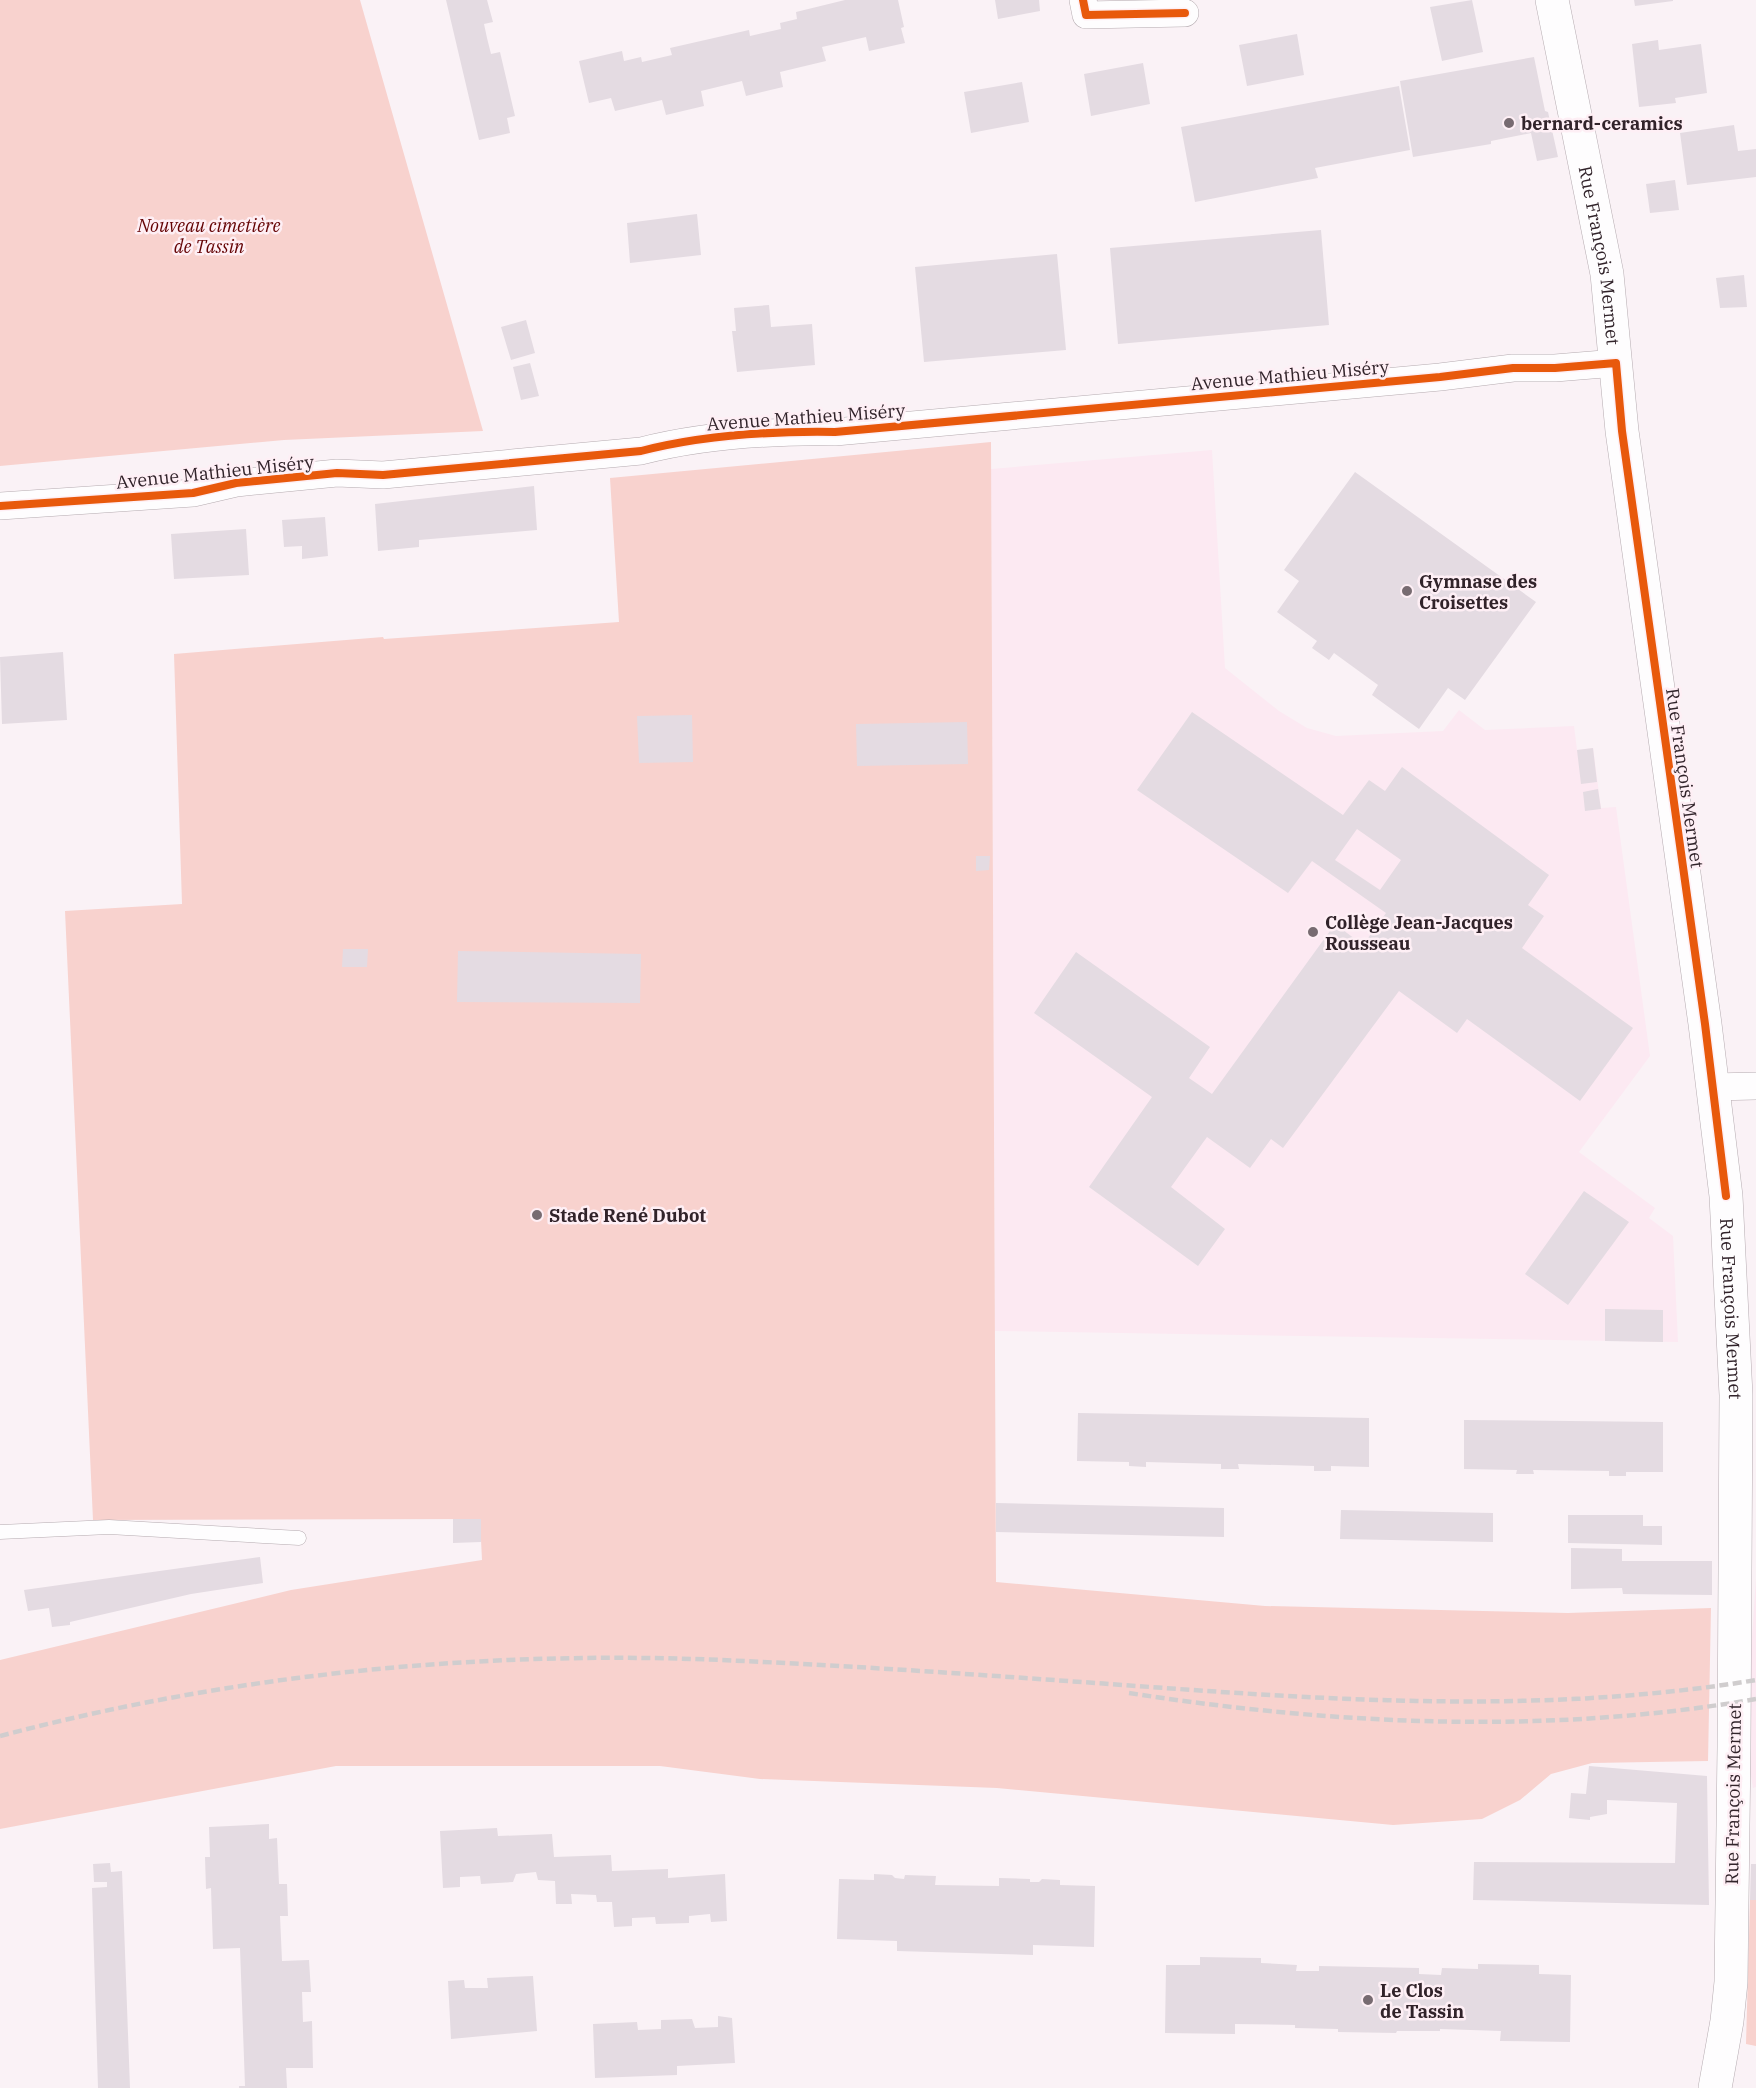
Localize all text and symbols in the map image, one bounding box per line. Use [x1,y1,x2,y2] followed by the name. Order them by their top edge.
[1521,112,1683,135] place label: bernard-ceramics
[1502,116,1516,130] marker: bernard-ceramics
[1574,164,1625,346] street label: Rue François Mermet
[136,214,281,258] park label: Nouveau cimetière de Tassin
[1190,355,1390,395] street label: Avenue Mathieu Miséry
[706,399,906,435] street label: Avenue Mathieu Miséry
[115,450,316,494] street label: Avenue Mathieu Miséry
[1419,570,1537,614] place label: Gymnase des Croisettes
[1400,584,1414,598] marker: Gymnase des Croisettes
[1661,687,1709,869] street label: Rue François Mermet
[1325,911,1513,955] place label: Collège Jean-Jacques Rousseau
[1306,925,1320,939] marker: Collège Jean-Jacques Rousseau
[549,1204,706,1227] place label: Stade René Dubot
[530,1208,544,1222] marker: Stade René Dubot
[1716,1217,1748,1399] street label: Rue François Mermet
[1720,1703,1746,1885] street label: Rue François Mermet
[1380,1979,1464,2023] place label: Le Clos de Tassin
[1361,1993,1375,2007] marker: Le Clos de Tassin

